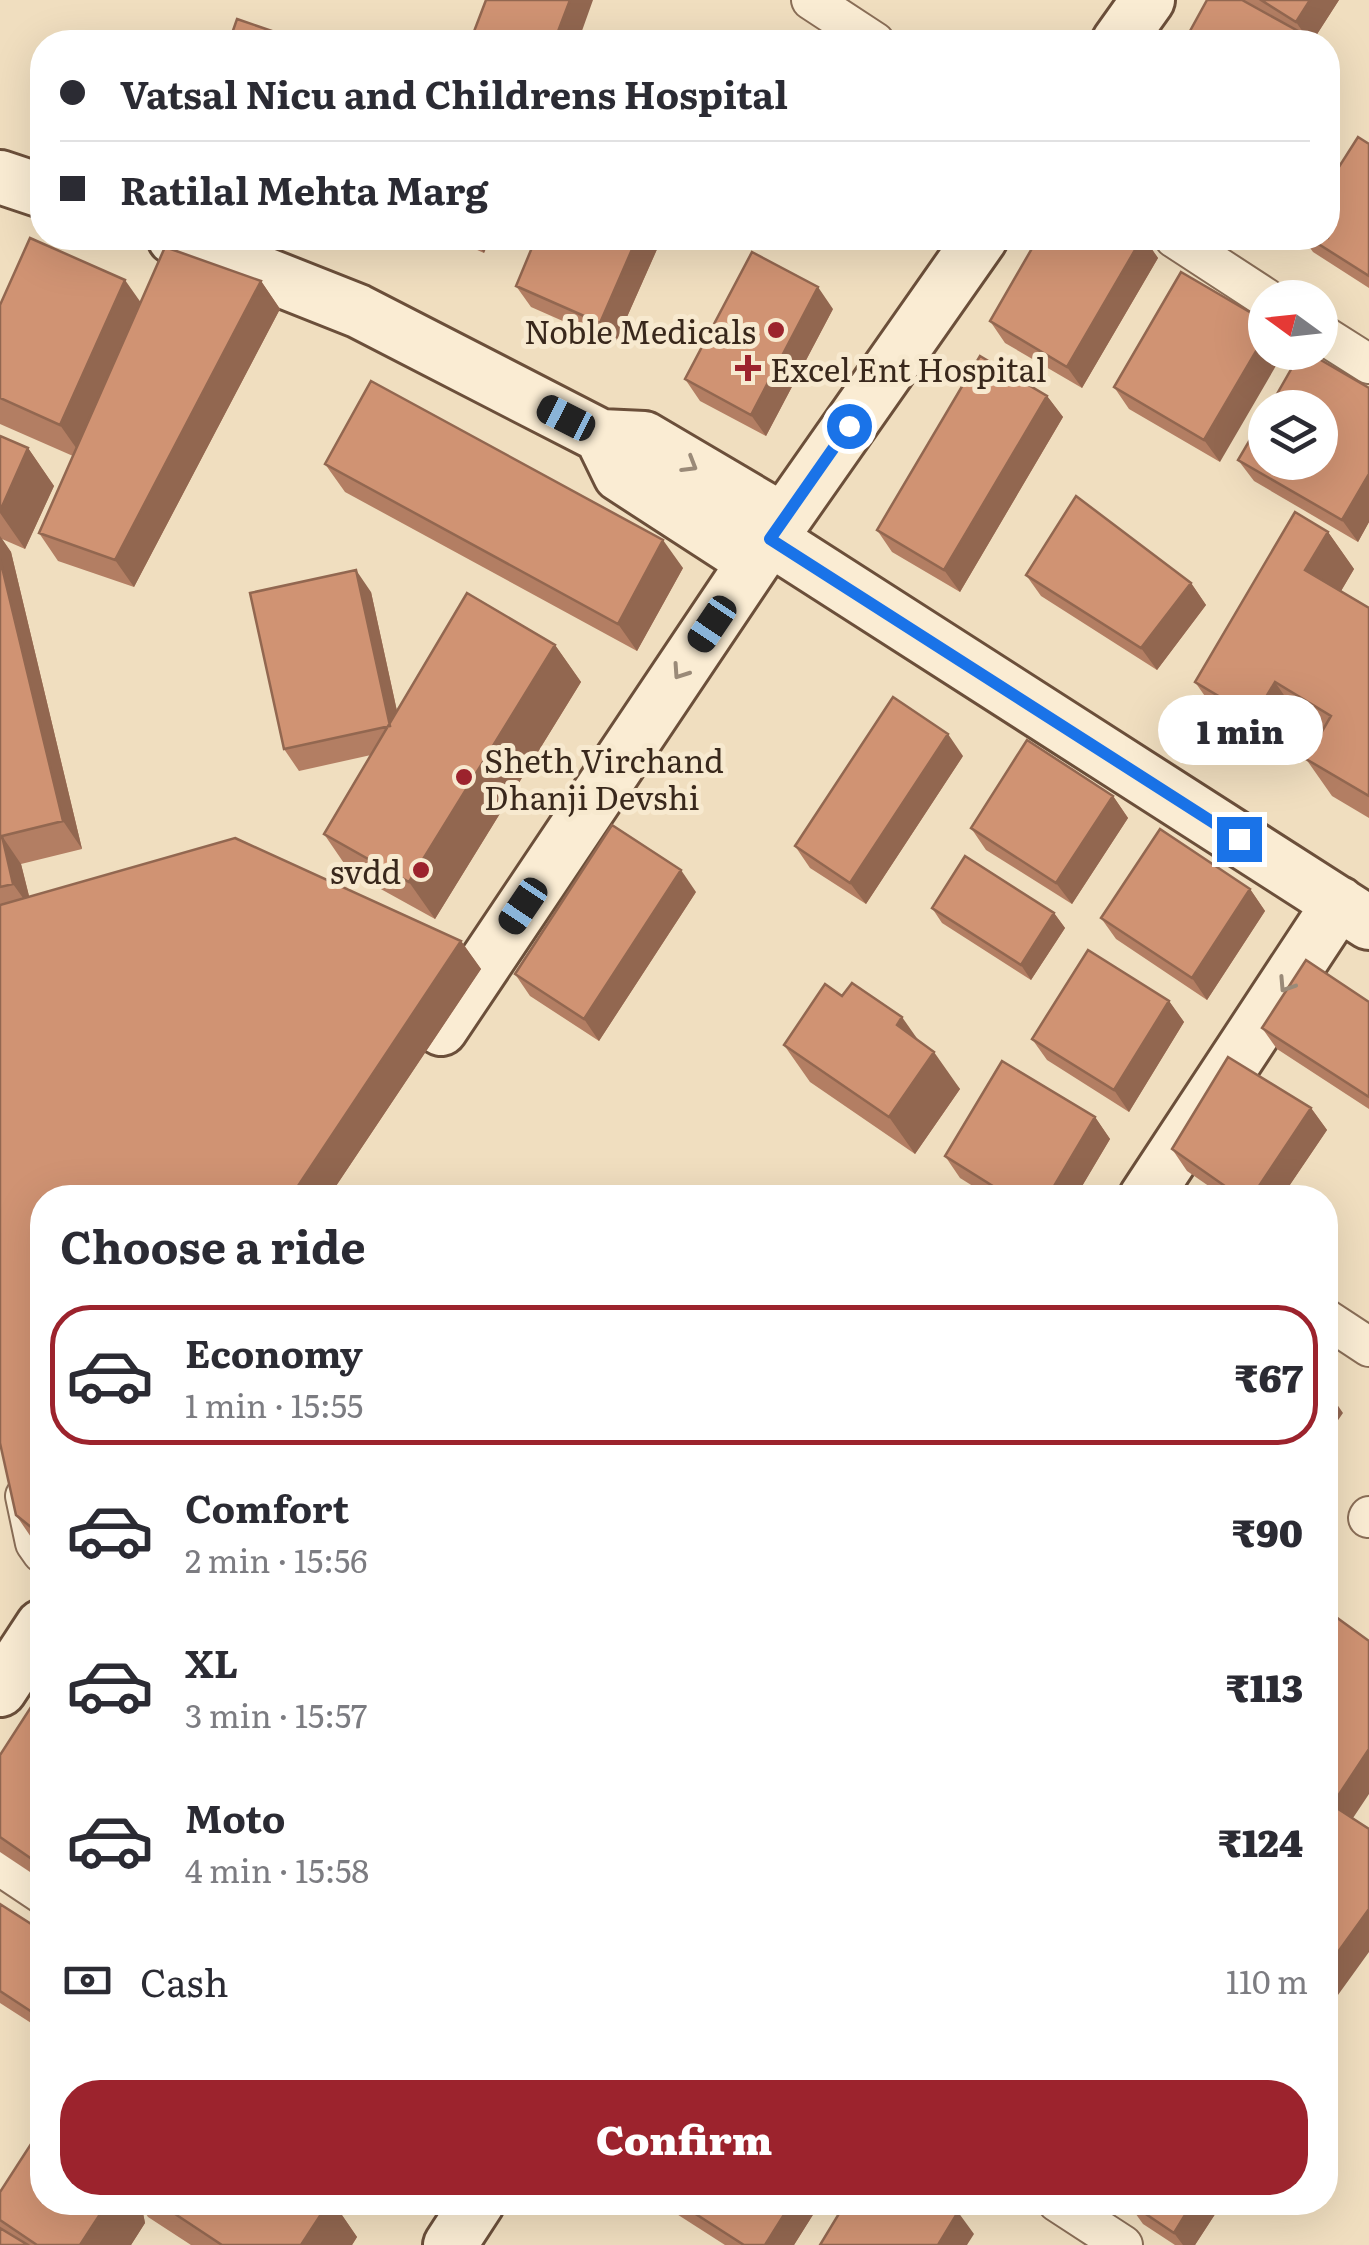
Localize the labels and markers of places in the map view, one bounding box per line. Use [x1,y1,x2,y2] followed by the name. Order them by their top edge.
[524,306,756,354] place label: Noble Medicals
[765,319,787,341] marker: Noble Medicals
[770,344,1046,392] place label: Excel Ent Hospital
[735,355,761,381] marker: Excel Ent Hospital
[484,735,724,820] place label: Sheth Virchand Dhanji Devshi
[453,766,475,788] marker: Sheth Virchand Dhanji Devshi
[330,846,401,894] place label: svdd
[410,859,432,881] marker: svdd

